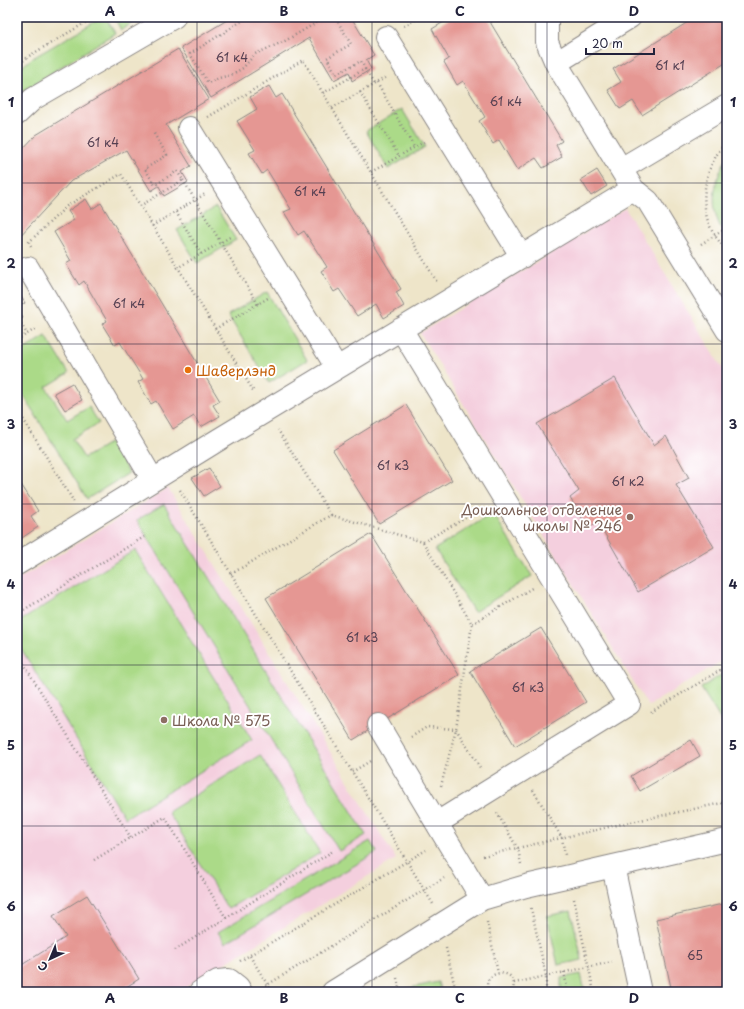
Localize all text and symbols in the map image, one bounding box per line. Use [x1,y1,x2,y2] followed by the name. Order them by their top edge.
[105,1,115,20] text: A
[280,1,289,20] text: B
[455,1,465,20] text: C
[629,1,639,20] text: D
[586,30,654,56] scale bar
[592,34,623,52] text: 20 m
[216,48,248,66] house number: 61 к4
[655,56,685,74] house number: 61 к1
[8,92,14,111] text: 1
[490,92,522,110] house number: 61 к4
[730,92,736,111] text: 1
[87,133,119,151] house number: 61 к4
[294,182,326,200] house number: 61 к4
[6,253,16,272] text: 2
[728,253,738,272] text: 2
[113,294,145,312] house number: 61 к4
[196,360,276,381] place label: Шаверлэнд
[183,365,193,375] marker: Шаверлэнд
[7,414,16,433] text: 3
[729,414,738,433] text: 3
[377,456,409,474] house number: 61 к3
[612,472,644,490] house number: 61 к2
[461,499,622,536] place label: Дошкольное отделение школы № 246
[625,512,635,522] marker: Дошкольное отделение школы № 246
[7,574,16,593] text: 4
[729,574,738,593] text: 4
[346,628,378,646] house number: 61 к3
[512,678,544,696] house number: 61 к3
[172,710,270,731] place label: Школа № 575
[159,715,169,725] marker: Школа № 575
[7,735,15,754] text: 5
[729,735,737,754] text: 5
[6,896,16,915] text: 6
[728,896,738,915] text: 6
[30,939,70,979] north arrow
[687,946,703,964] house number: 65
[34,958,52,976] text: С
[105,988,115,1007] text: A
[280,988,289,1007] text: B
[455,988,465,1007] text: C
[629,988,639,1007] text: D

